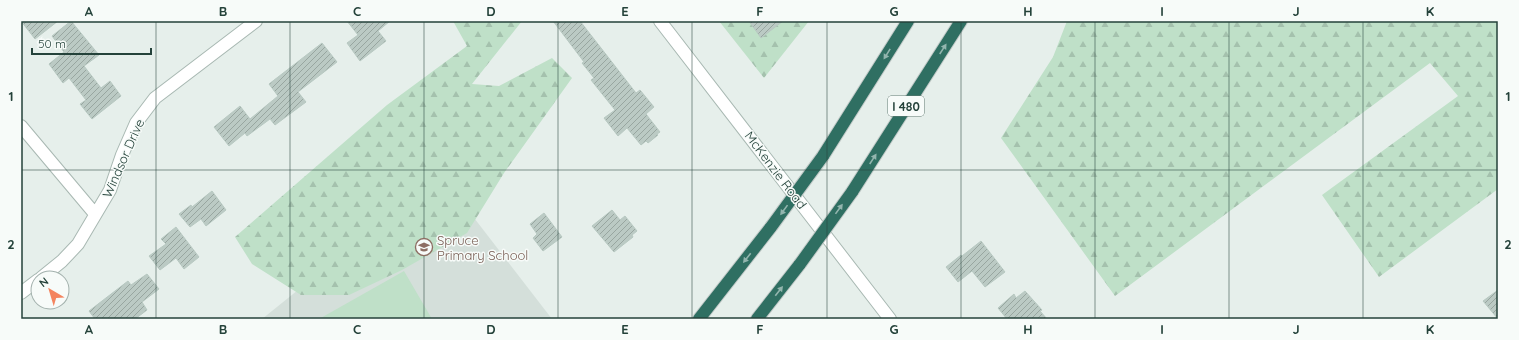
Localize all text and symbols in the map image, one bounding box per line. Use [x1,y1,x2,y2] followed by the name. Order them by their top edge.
[85,3,94,19] text: A
[219,3,227,19] text: B
[353,3,361,19] text: C
[486,3,496,19] text: D
[621,3,629,19] text: E
[756,3,764,19] text: F
[889,3,899,19] text: G
[1023,3,1033,19] text: H
[1160,3,1164,19] text: I
[1292,3,1300,19] text: J
[1426,3,1435,19] text: K
[32,30,151,56] scale bar
[38,36,66,51] text: 50 m
[939,44,947,54] one-way arrow
[883,49,891,59] one-way arrow
[8,88,14,104] text: 1
[1505,88,1511,104] text: 1
[888,96,924,116] road number: I 480
[99,116,147,200] street label: Windsor Drive
[742,128,810,212] street label: McKenzie Road
[869,154,877,164] one-way arrow
[780,204,788,215] one-way arrow
[835,204,843,215] one-way arrow
[437,232,528,263] place label: Spruce Primary School
[7,236,15,252] text: 2
[1504,236,1512,252] text: 2
[414,237,434,257] school or university icon: Spruce Primary School
[743,253,751,264] one-way arrow
[30,270,70,310] north arrow
[36,274,51,290] text: N
[774,286,783,297] one-way arrow
[85,321,94,337] text: A
[219,321,227,337] text: B
[353,321,361,337] text: C
[486,321,496,337] text: D
[621,321,629,337] text: E
[756,321,764,337] text: F
[889,321,899,337] text: G
[1023,321,1033,337] text: H
[1160,321,1164,337] text: I
[1292,321,1300,337] text: J
[1426,321,1435,337] text: K

